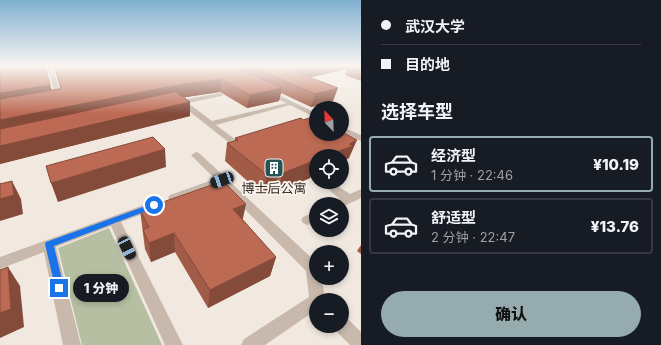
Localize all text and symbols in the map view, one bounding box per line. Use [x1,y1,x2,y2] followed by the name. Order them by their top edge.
[405,17,465,36] text: 武汉大学
[405,55,450,74] text: 目的地
[309,101,349,141] north arrow
[309,101,349,333] map controls
[381,101,453,122] text: 选择车型
[383,146,419,182] icon: car
[431,146,476,165] text: 经济型
[309,149,349,189] button: locate
[593,155,639,174] text: ¥10.19
[263,157,285,179] building icon: 博士后公寓
[431,167,513,183] text: 1 分钟 · 22:46
[209,170,235,190] car
[241,180,307,196] place label: 博士后公寓
[145,196,163,214] route start
[309,197,349,237] button: layers
[383,208,419,244] icon: car
[431,208,476,227] text: 舒适型
[591,217,639,236] text: ¥13.76
[431,229,515,245] text: 2 分钟 · 22:47
[116,235,138,261] car
[309,245,349,285] button: +
[73,274,129,302] callout: 1 分钟
[50,279,68,297] route end
[84,280,118,296] text: 1 分钟
[381,291,641,337] button: 确认
[309,293,349,333] button: −

